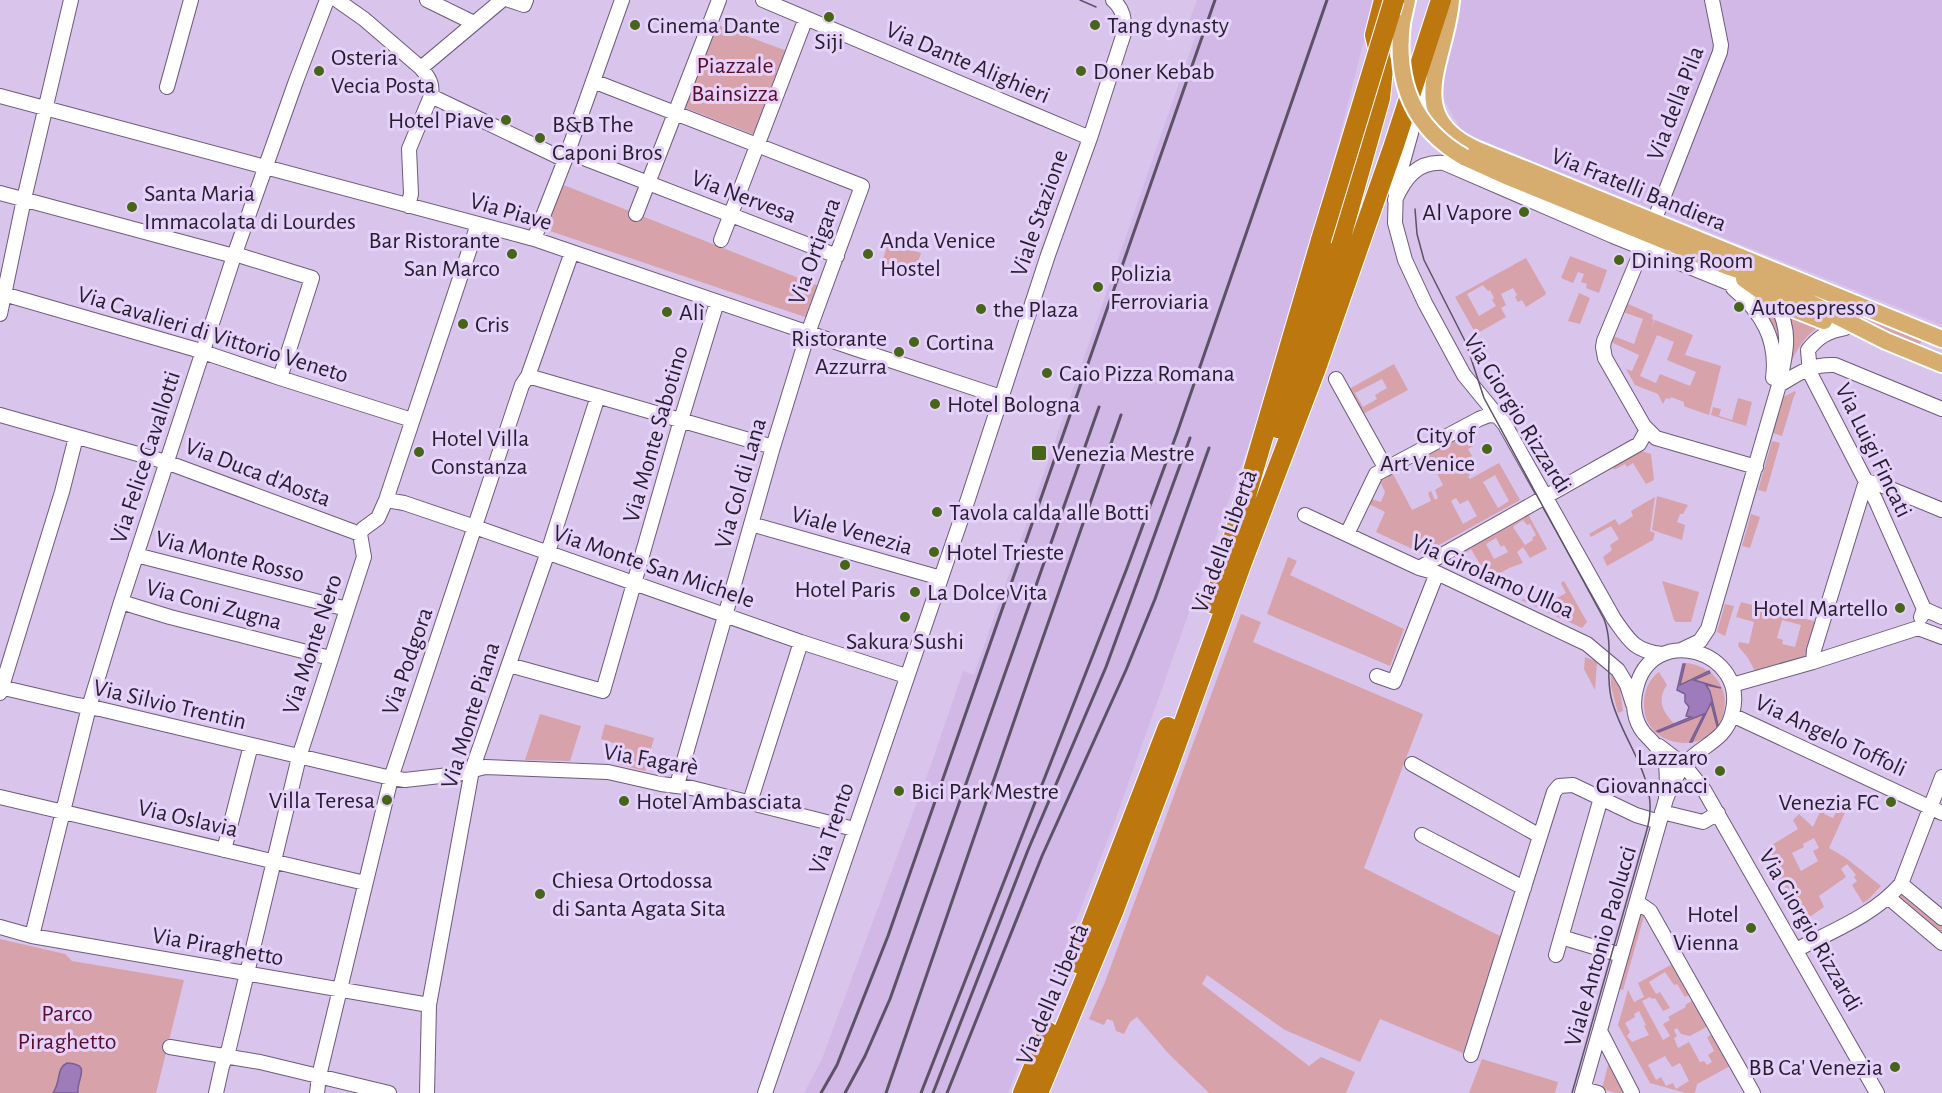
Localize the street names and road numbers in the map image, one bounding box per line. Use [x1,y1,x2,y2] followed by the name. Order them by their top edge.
[882,18,1053,108] street label: Via Dante Alighieri
[1643,43,1709,164] street label: Via della Pila
[1548,144,1730,236] street label: Via Fratelli Bandiera
[1007,147,1073,280] street label: Viale Stazione
[688,166,799,228] street label: Via Nervesa
[467,189,555,235] street label: Via Piave
[785,195,845,308] street label: Via Ortigara
[74,282,351,388] street label: Via Cavalieri di Vittorio Veneto
[1459,330,1576,497] street label: Via Giorgio Rizzardi
[619,343,693,525] street label: Via Monte Sabotino
[107,368,185,547] street label: Via Felice Cavallotti
[1830,380,1916,521] street label: Via Luigi Fincati
[711,415,771,551] street label: Via Col di Lana
[181,434,334,512] street label: Via Duca d'Aosta
[1188,467,1262,616] street label: Via della Libertà
[788,502,915,560] street label: Viale Venezia
[550,521,758,613] street label: Via Monte San Michele
[153,527,307,587] street label: Via Monte Rosso
[1408,530,1578,624] street label: Via Girolamo Ulloa
[279,571,347,717] street label: Via Monte Nero
[143,575,284,635] street label: Via Coni Zugna
[378,605,438,718] street label: Via Podgora
[437,639,505,791] street label: Via Monte Piana
[91,676,249,734] street label: Via Silvio Trentin
[1751,690,1910,781] street label: Via Angelo Toffoli
[601,740,700,780] street label: Via Fagarè
[805,780,859,877] street label: Via Trento
[135,796,240,842] street label: Via Oslavia
[1561,843,1641,1049] street label: Viale Antonio Paolucci
[1754,845,1866,1016] street label: Via Giorgio Rizzardi
[1012,920,1093,1068] street label: Via della Libertà
[150,924,286,970] street label: Via Piraghetto

